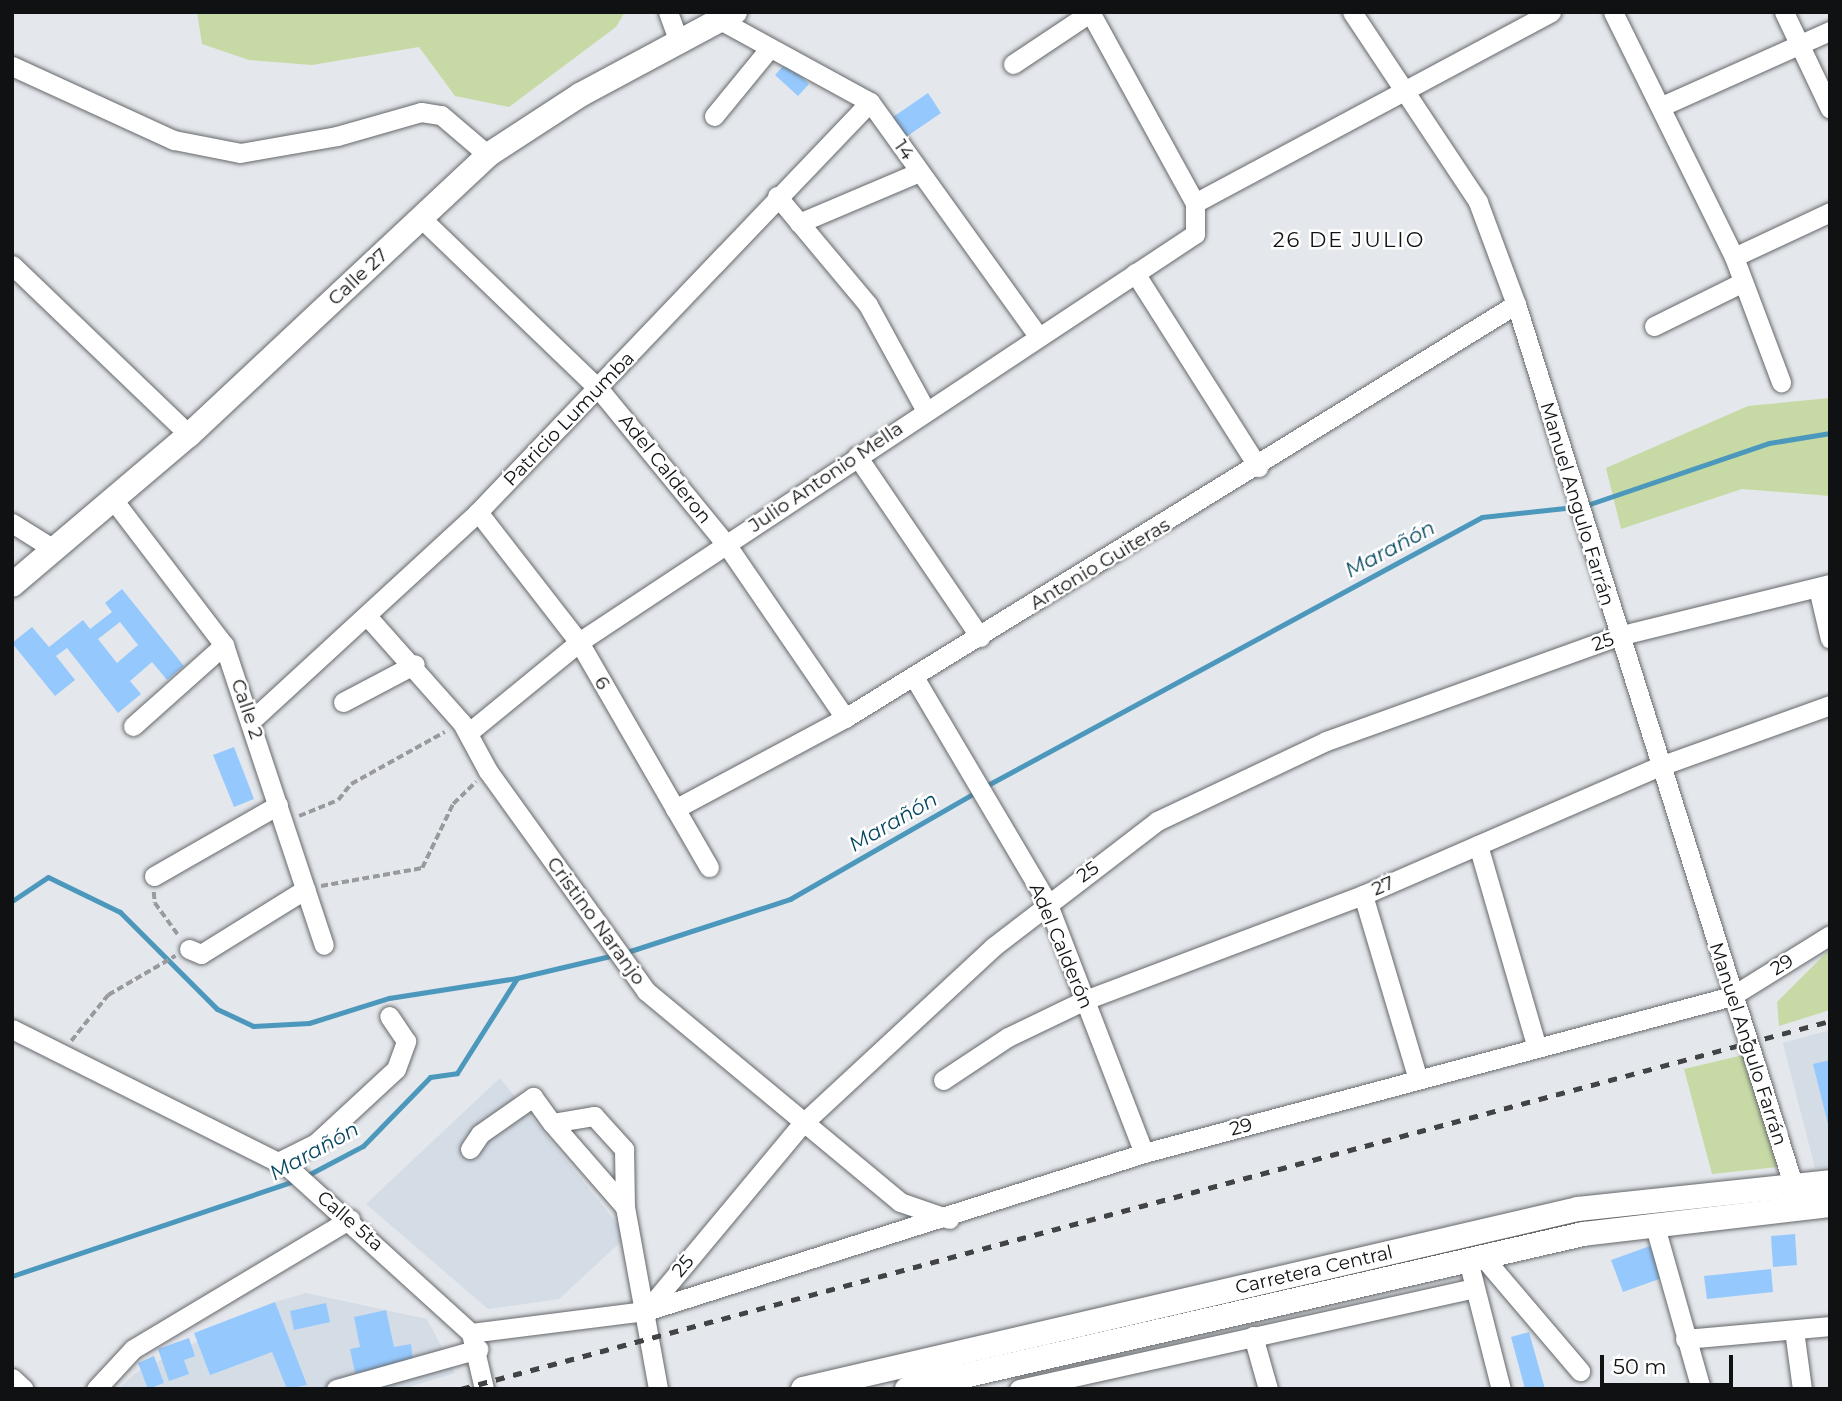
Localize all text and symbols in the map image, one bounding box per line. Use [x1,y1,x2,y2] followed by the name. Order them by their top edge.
[889,136,919,164] street label: 14
[1274,227,1424,253] district label: 26 DE JULIO
[323,244,393,310] street label: Calle 27
[499,347,639,491] street label: Patricio Lumumba
[1535,399,1619,609] street label: Manuel Angulo Farrán
[614,410,716,528] street label: Adel Calderon
[745,417,907,537] street label: Julio Antonio Mella
[1026,513,1174,615] street label: Antonio Guiteras
[1341,515,1439,583] water label: Marañón
[1589,628,1617,656] street label: 25
[589,672,615,694] street label: 6
[226,676,268,742] street label: Calle 2
[844,787,942,857] water label: Marañón
[542,853,650,989] street label: Cristino Naranjo
[1073,856,1103,888] street label: 25
[1368,871,1398,901] street label: 27
[1024,880,1098,1012] street label: Adel Calderón
[1704,940,1792,1148] street label: Manuel Angulo Farrán
[1766,949,1798,981] street label: 29
[1227,1113,1255,1141] street label: 29
[265,1116,363,1186] water label: Marañón
[312,1186,388,1256] street label: Calle 5ta
[1233,1241,1395,1299] street label: Carretera Central
[667,1250,699,1282] street label: 25
[1604,1342,1737,1386] scale bar
[1613,1354,1667,1379] text: 50 m

